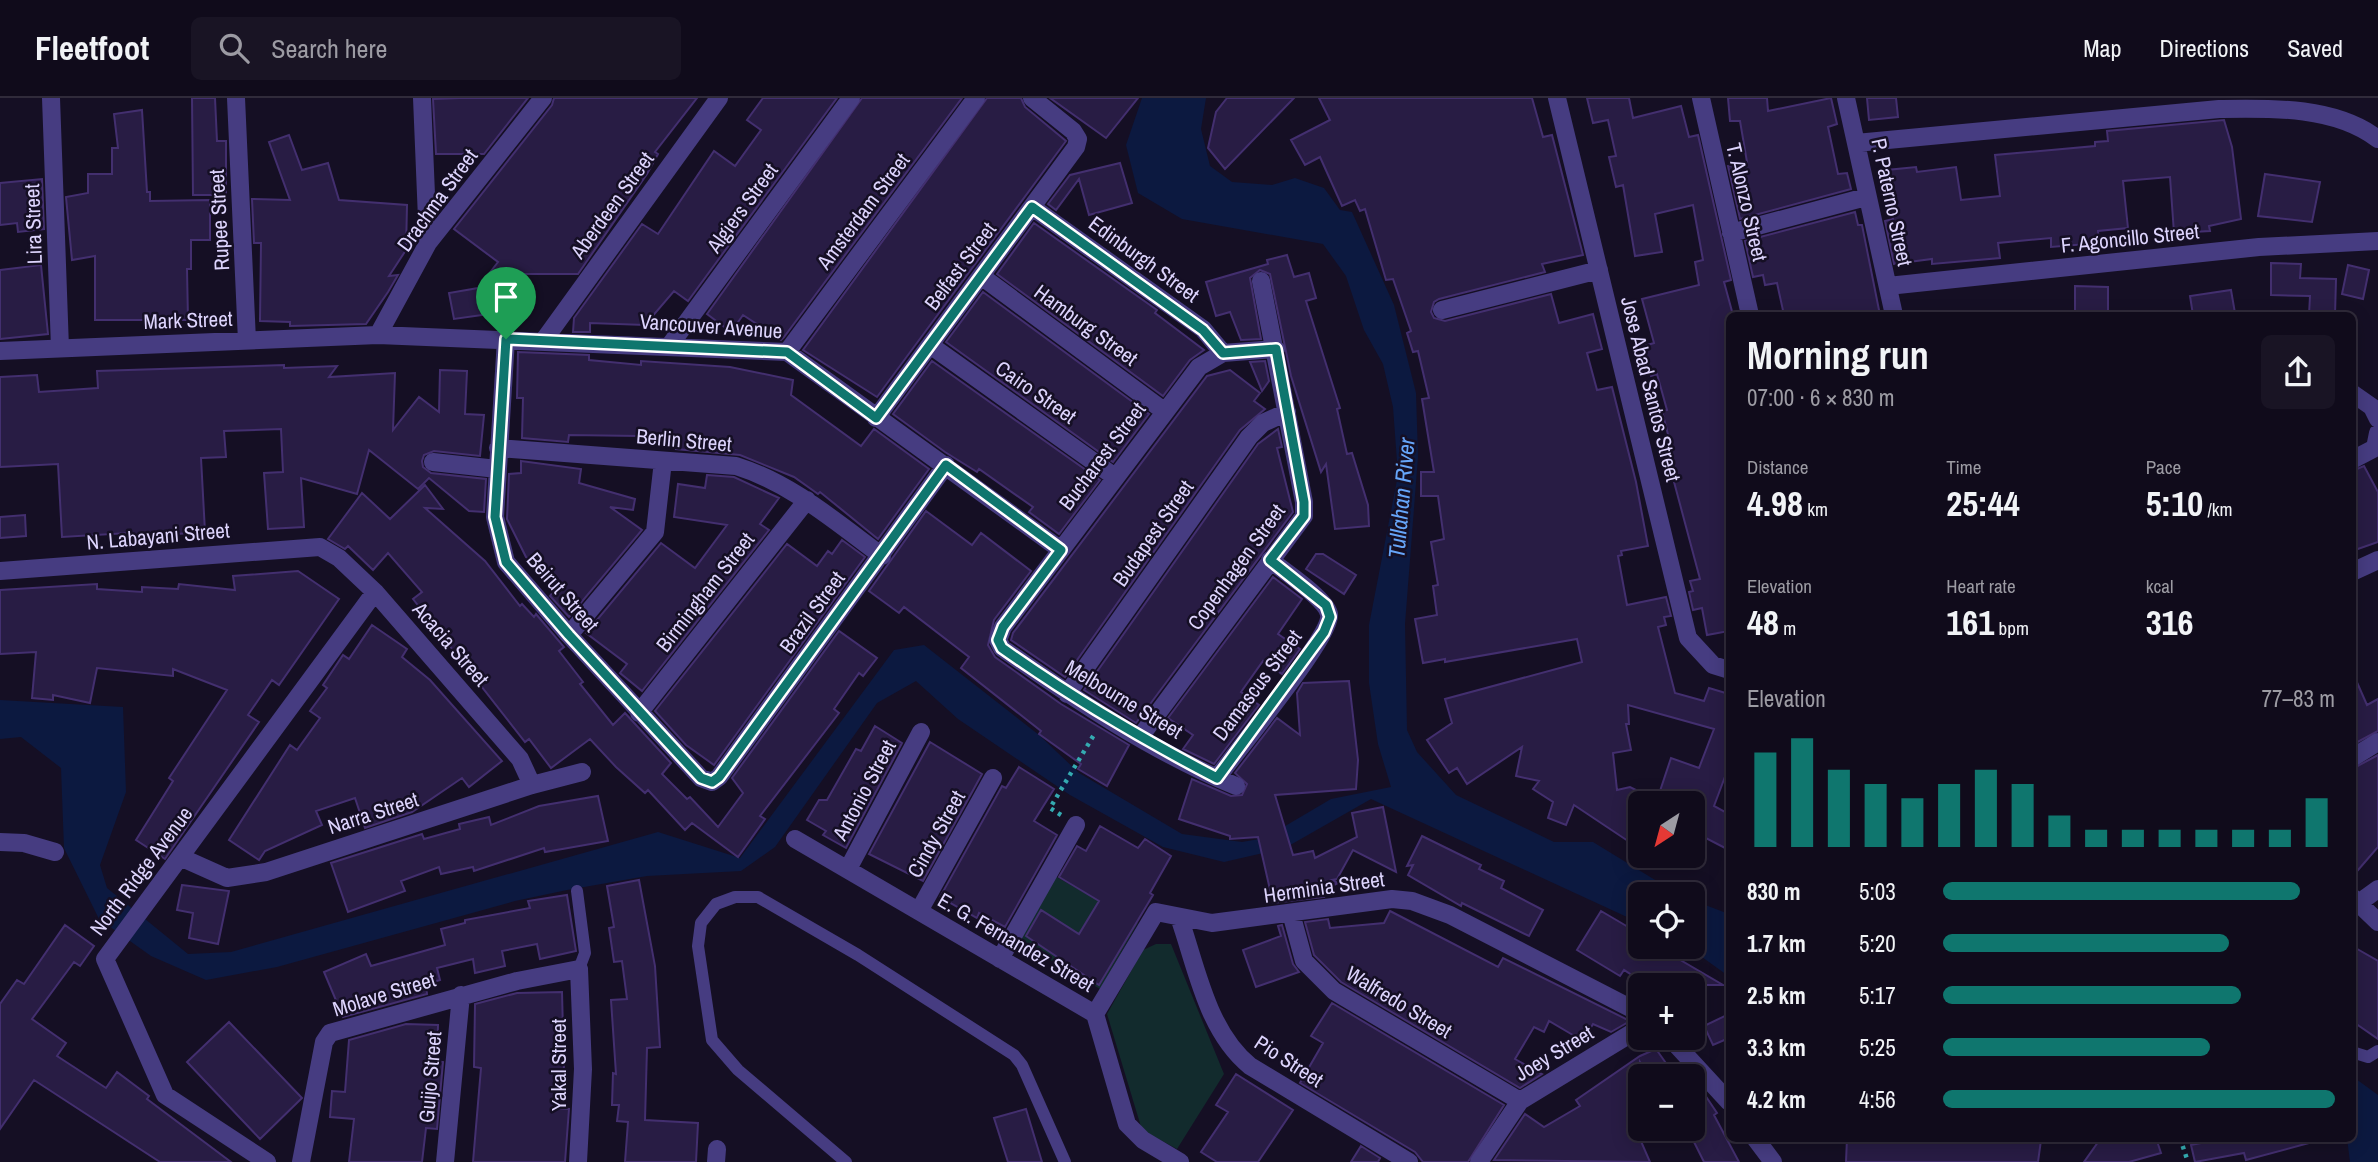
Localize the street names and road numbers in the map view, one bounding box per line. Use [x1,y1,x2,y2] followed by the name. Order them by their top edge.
[1864,135,1920,269] street label: P. Paterno Street
[1719,140,1775,264] street label: T. Alonzo Street
[390,143,484,257] street label: Drachma Street
[563,146,661,265] street label: Aberdeen Street
[809,147,916,276] street label: Amsterdam Street
[699,157,785,260] street label: Algiers Street
[202,168,236,271] street label: Rupee Street
[17,183,49,265] street label: Lira Street
[1083,209,1205,309] street label: Edinburgh Street
[917,216,1003,316] street label: Belfast Street
[2059,216,2201,260] street label: F. Agoncillo Street
[1028,278,1144,373] street label: Hamburg Street
[1614,294,1688,485] street label: Jose Abad Santos Street
[143,304,233,336] street label: Mark Street
[639,307,783,345] street label: Vancouver Avenue
[990,353,1083,431] street label: Cairo Street
[1052,396,1152,516] street label: Bucharest Street
[635,421,733,459] street label: Berlin Street
[1106,474,1200,592] street label: Budapest Street
[1180,498,1292,636] street label: Copenhagen Street
[85,515,231,557] street label: N. Labayani Street
[649,526,761,658] street label: Birmingham Street
[520,546,606,638] street label: Beirut Street
[772,565,852,659] street label: Brazil Street
[405,595,496,693] street label: Acacia Street
[1206,623,1308,746] street label: Damascus Street
[1060,653,1188,746] street label: Melbourne Street
[825,734,903,846] street label: Antonio Street
[324,785,422,841] street label: Narra Street
[900,785,972,883] street label: Cindy Street
[83,800,199,942] street label: North Ridge Avenue
[1262,864,1386,910] street label: Herminia Street
[932,885,1100,999] street label: E. G. Fernandez Street
[1341,959,1458,1045] street label: Walfredo Street
[329,965,439,1023] street label: Molave Street
[1509,1018,1599,1088] street label: Joey Street
[544,1019,573,1111] street label: Yakal Street
[1249,1028,1329,1094] street label: Pio Street
[412,1030,448,1124] street label: Guijo Street

